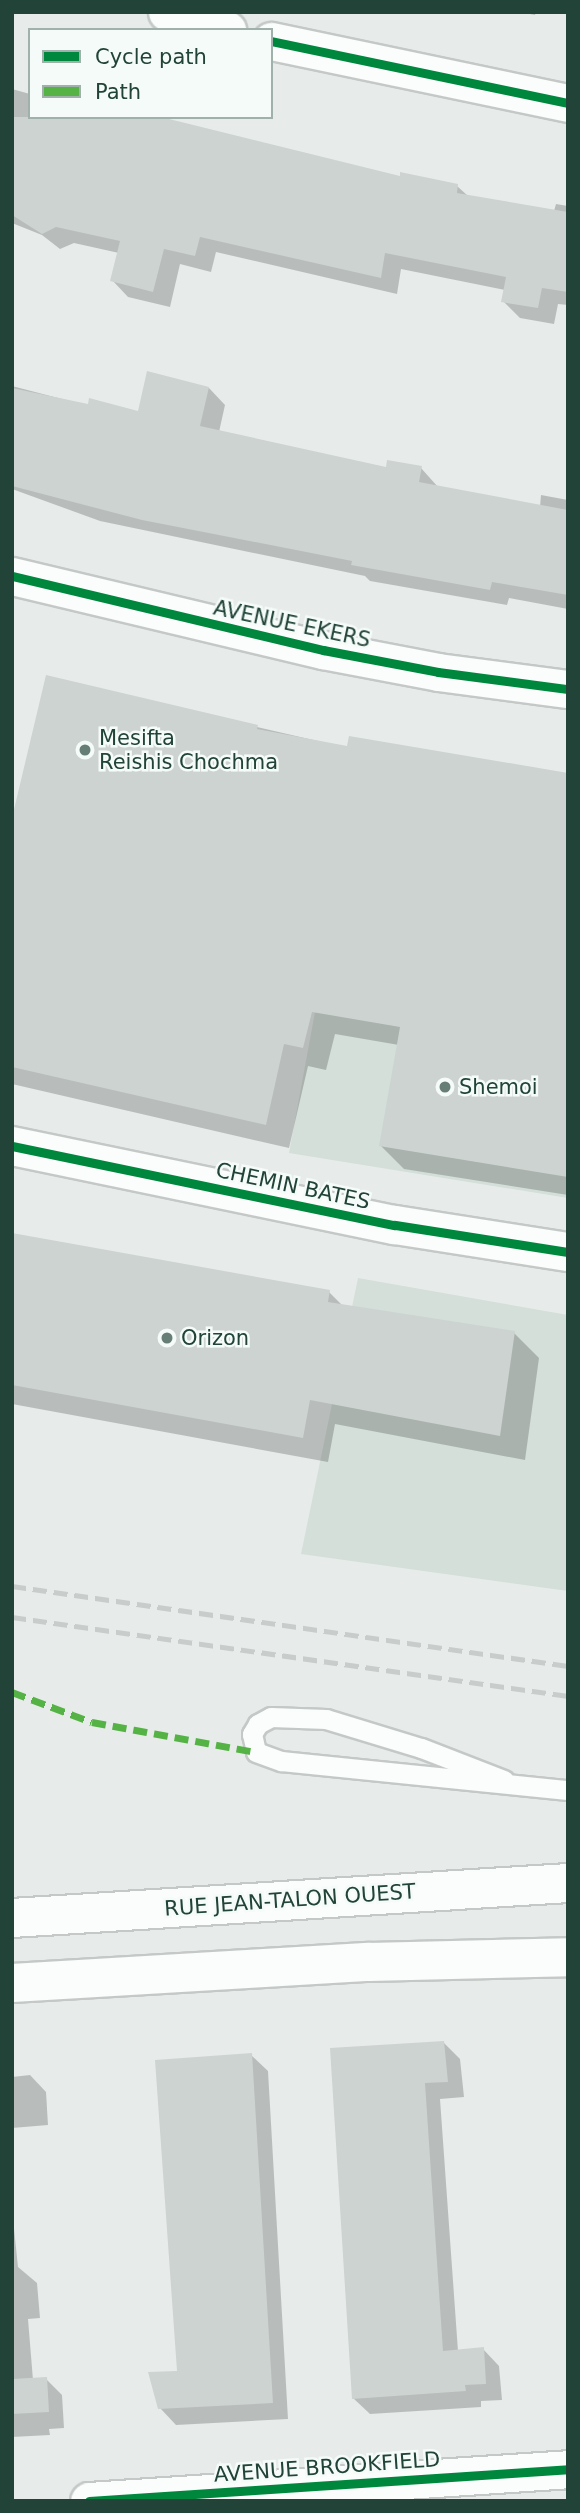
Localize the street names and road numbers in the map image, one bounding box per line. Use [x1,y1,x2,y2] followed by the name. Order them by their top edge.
[211,595,373,653] street label: AVENUE EKERS
[214,1157,372,1215] street label: CHEMIN BATES
[164,1879,416,1921] street label: RUE JEAN-TALON OUEST
[213,2447,441,2487] street label: AVENUE BROOKFIELD

